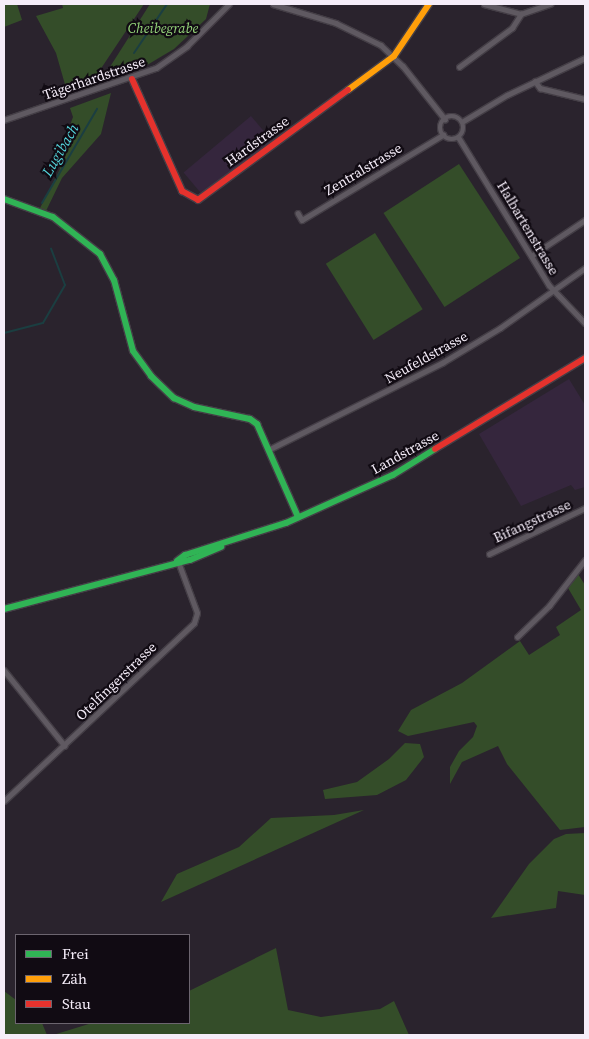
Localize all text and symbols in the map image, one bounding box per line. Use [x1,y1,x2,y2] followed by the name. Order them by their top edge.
[128,20,198,36] park label: Cheibegrabe
[41,53,147,103] street label: Tägerhardstrasse
[222,112,292,170] street label: Hardstrasse
[38,120,82,180] water label: Lugibach
[321,139,405,199] street label: Zentralstrasse
[493,178,563,278] street label: Halbartenstrasse
[382,327,470,387] street label: Neufeldstrasse
[368,427,442,477] street label: Landstrasse
[491,496,573,546] street label: Bifangstrasse
[72,638,160,724] street label: Otelfingerstrasse
[15,934,190,1024] legend
[62,943,89,964] text: Frei
[62,968,87,989] text: Zäh
[62,993,91,1014] text: Stau

